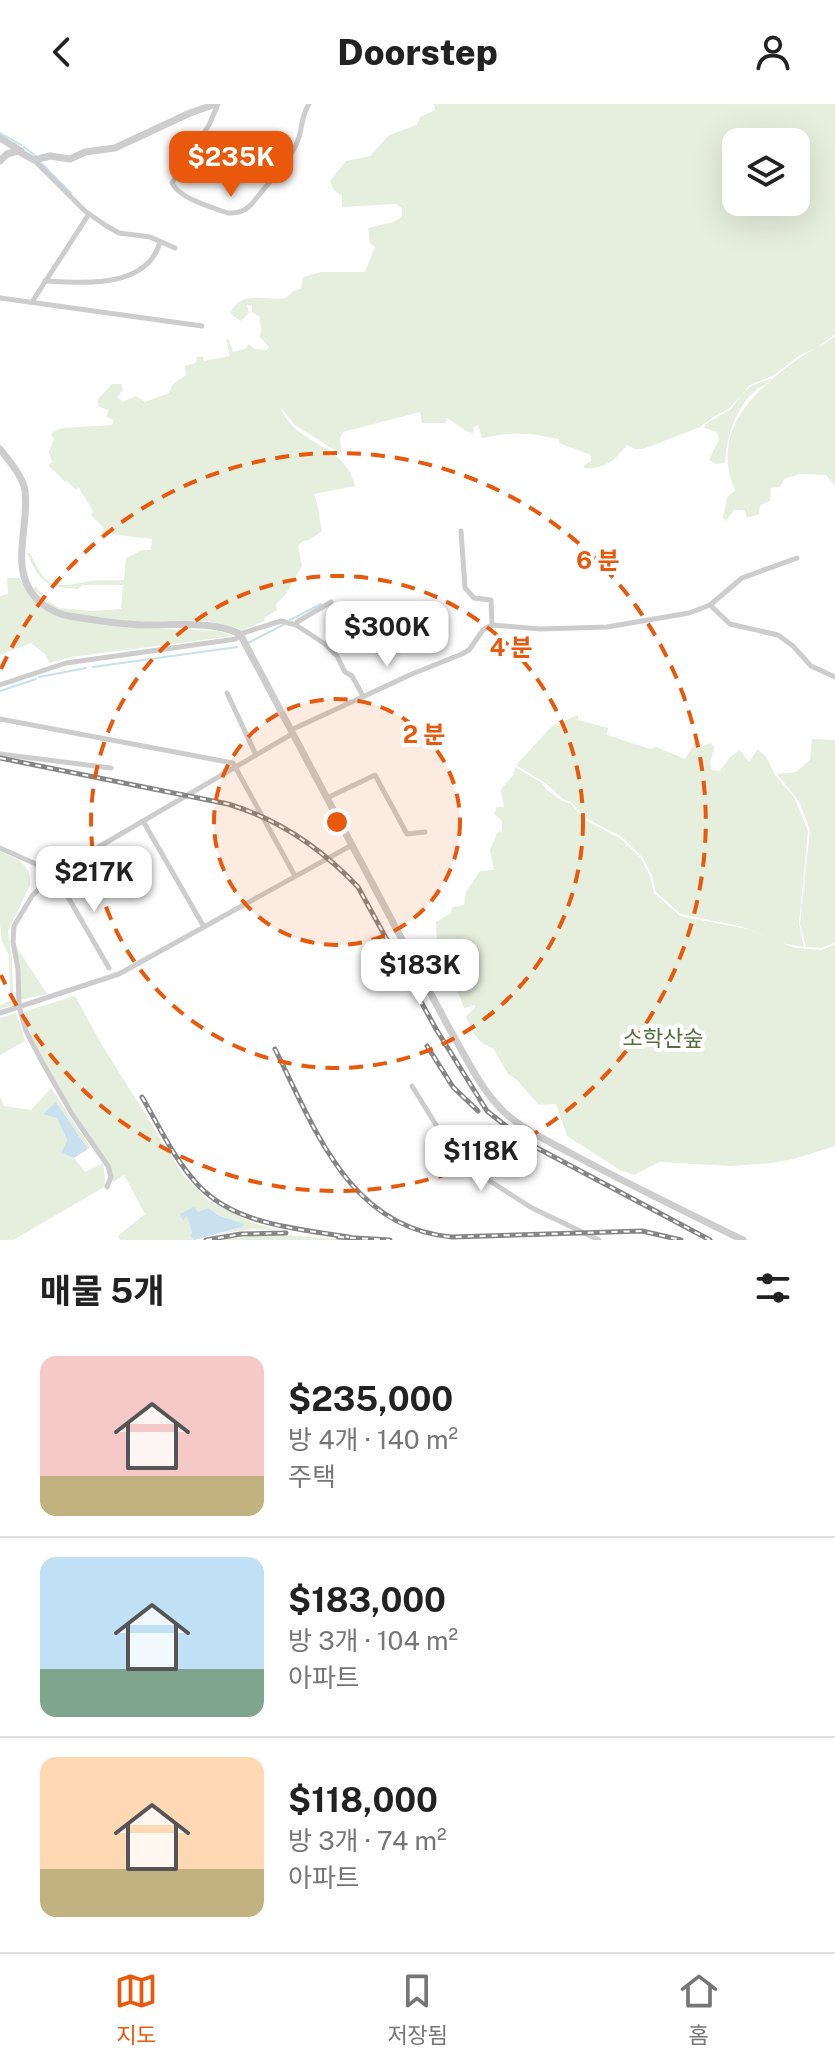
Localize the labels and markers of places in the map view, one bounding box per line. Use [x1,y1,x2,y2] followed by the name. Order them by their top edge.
[175,131,287,199] pin: $235K
[331,601,443,669] pin: $300K
[323,808,351,836] centre of rings
[38,846,150,914] pin: $217K
[364,939,476,1007] pin: $183K
[425,1125,537,1193] pin: $118K

